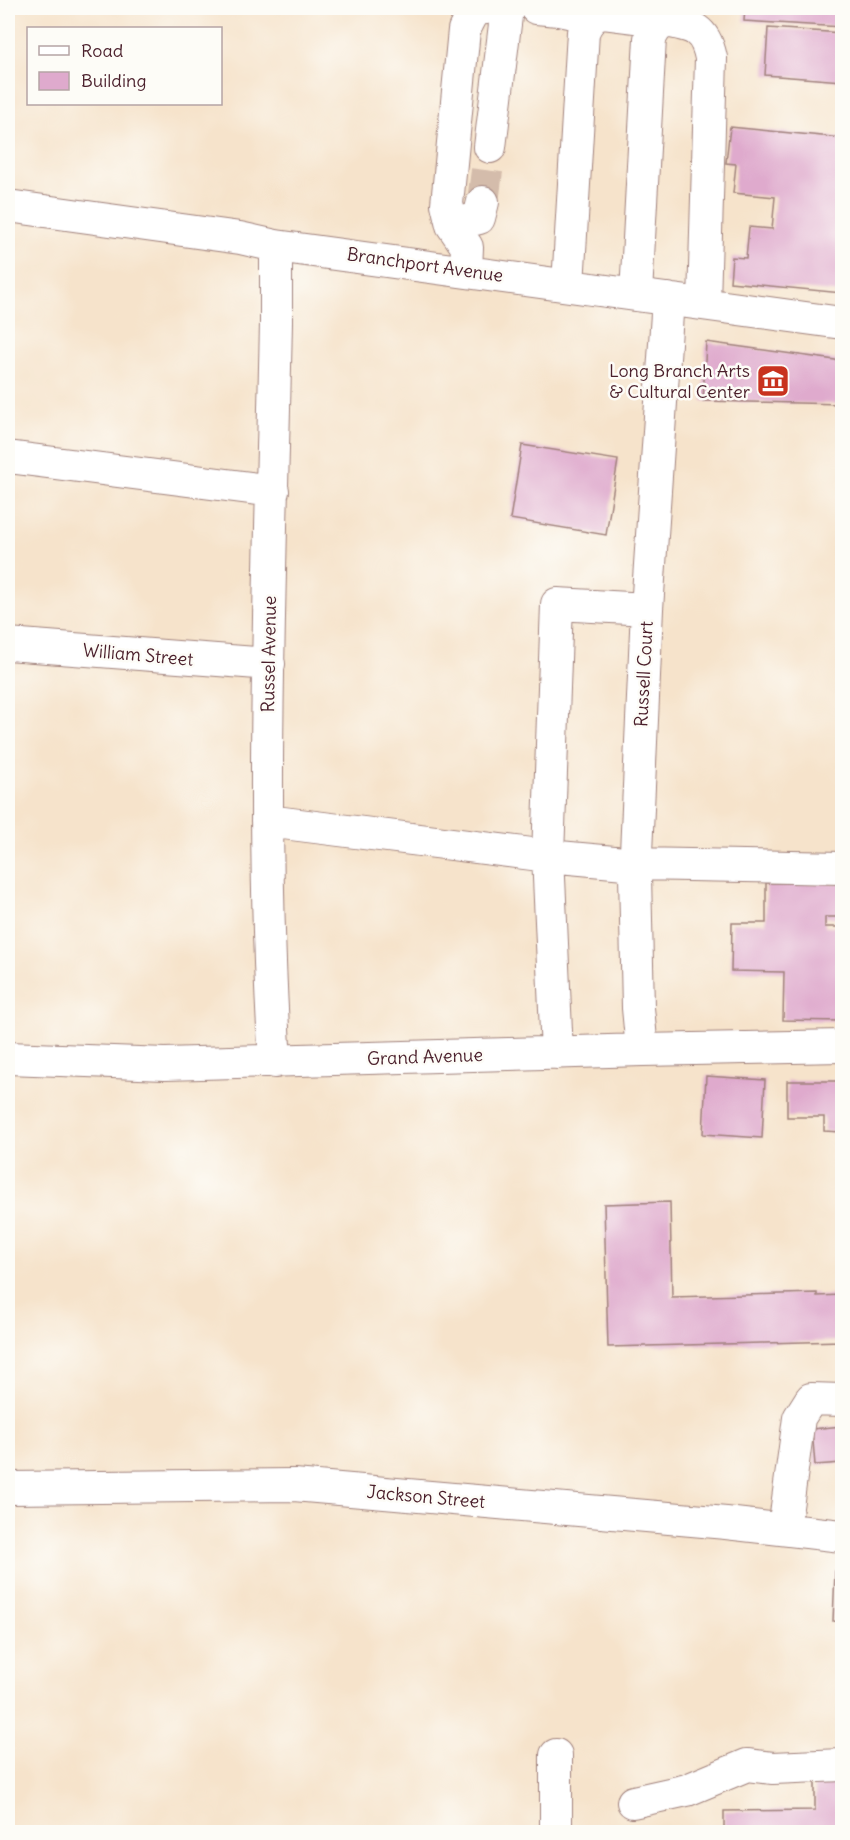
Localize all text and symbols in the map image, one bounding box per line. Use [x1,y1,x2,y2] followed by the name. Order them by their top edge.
[27,27,222,105] legend
[81,39,124,62] text: Road
[81,69,146,92] text: Building
[345,242,505,287] street label: Branchport Avenue
[609,359,751,403] place label: Long Branch Arts & Cultural Center
[755,363,791,399] museum icon: Long Branch Arts & Cultural Center
[256,596,281,712] street label: Russel Avenue
[629,620,658,727] street label: Russell Court
[82,638,194,671] street label: William Street
[367,1043,483,1070] street label: Grand Avenue
[366,1480,486,1513] street label: Jackson Street

